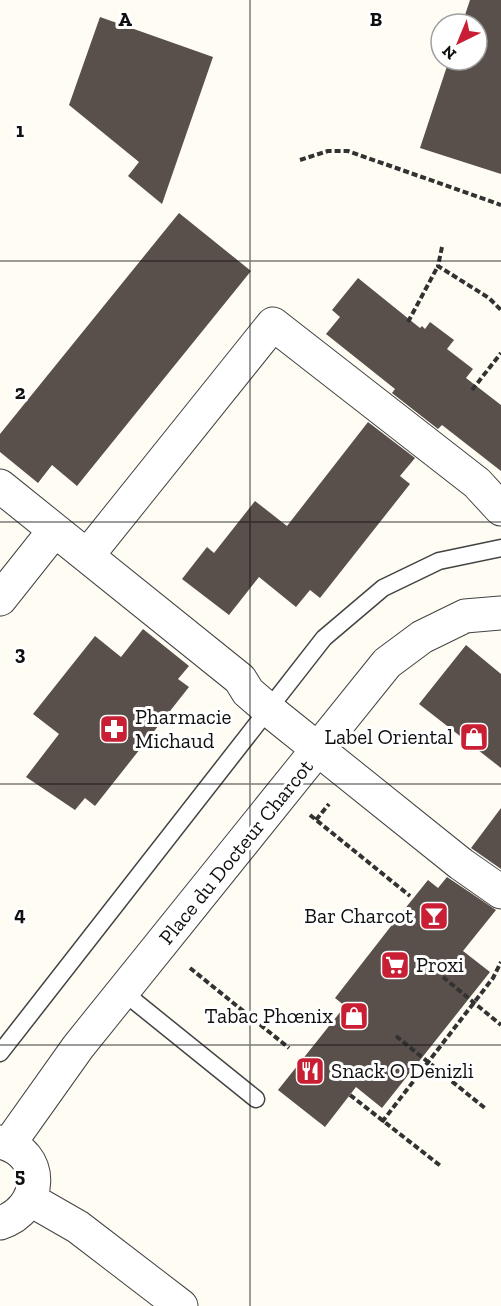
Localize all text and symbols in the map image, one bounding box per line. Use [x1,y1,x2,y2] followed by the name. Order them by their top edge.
[118,7,132,31] text: A
[370,7,382,31] text: B
[429,12,489,72] north arrow
[438,42,460,64] text: N
[16,118,24,142] text: 1
[15,380,26,404] text: 2
[15,641,26,665] text: 3
[135,704,232,753] place label: Pharmacie Michaud
[98,713,130,745] pharmacy icon: Pharmacie Michaud
[458,721,490,753] shop icon: Label Oriental
[325,724,453,749] place label: Label Oriental
[153,754,318,949] street label: Place du Docteur Charcot
[418,900,450,932] bar icon: Bar Charcot
[14,902,26,926] text: 4
[304,903,413,928] place label: Bar Charcot
[379,949,411,981] supermarket icon: Proxi
[416,952,464,977] place label: Proxi
[338,1000,370,1032] shop icon: Tabac Phœnix
[205,1003,333,1028] place label: Tabac Phœnix
[294,1055,326,1087] restaurant icon: Snack O Denizli
[331,1058,474,1083] place label: Snack O Denizli
[15,1163,25,1187] text: 5

